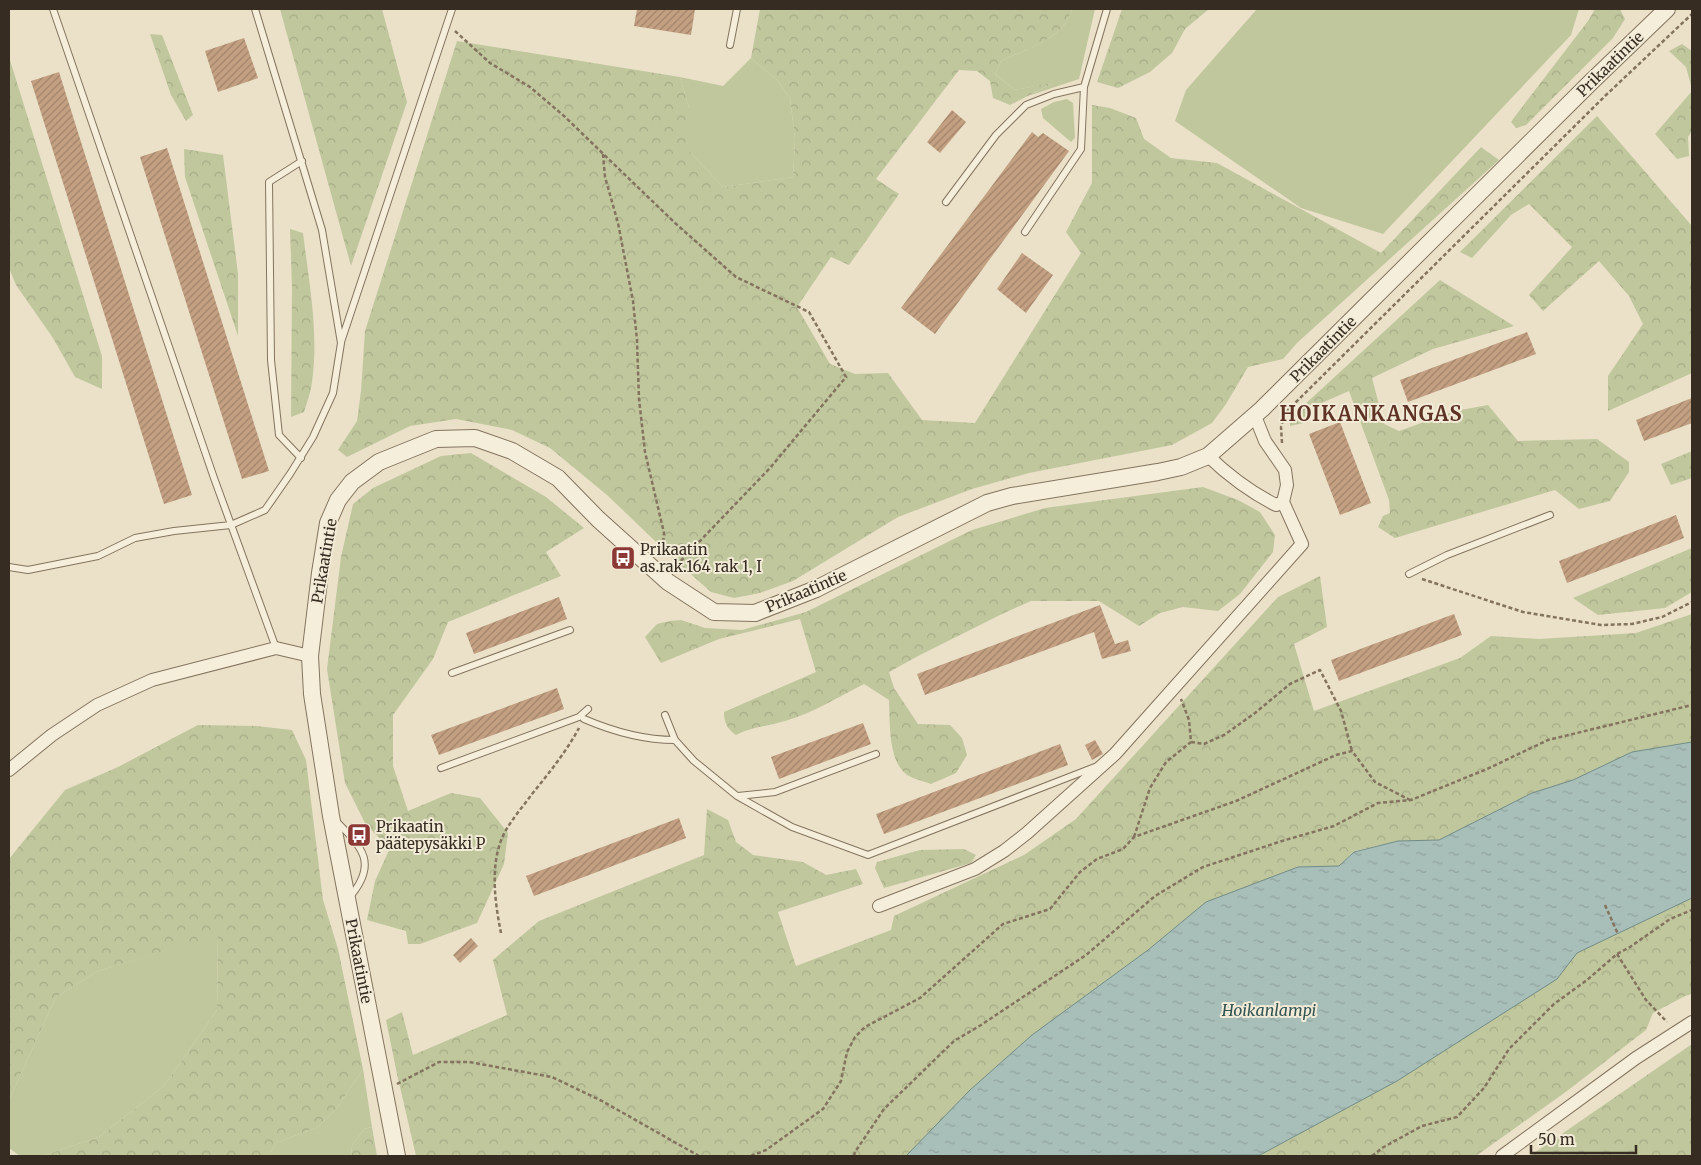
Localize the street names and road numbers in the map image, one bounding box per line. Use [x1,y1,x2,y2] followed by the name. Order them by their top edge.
[1572,27,1648,101] street label: Prikaatintie
[1286,312,1360,386] street label: Prikaatintie
[307,517,341,605] street label: Prikaatintie
[763,565,849,617] street label: Prikaatintie
[341,917,377,1005] street label: Prikaatintie

